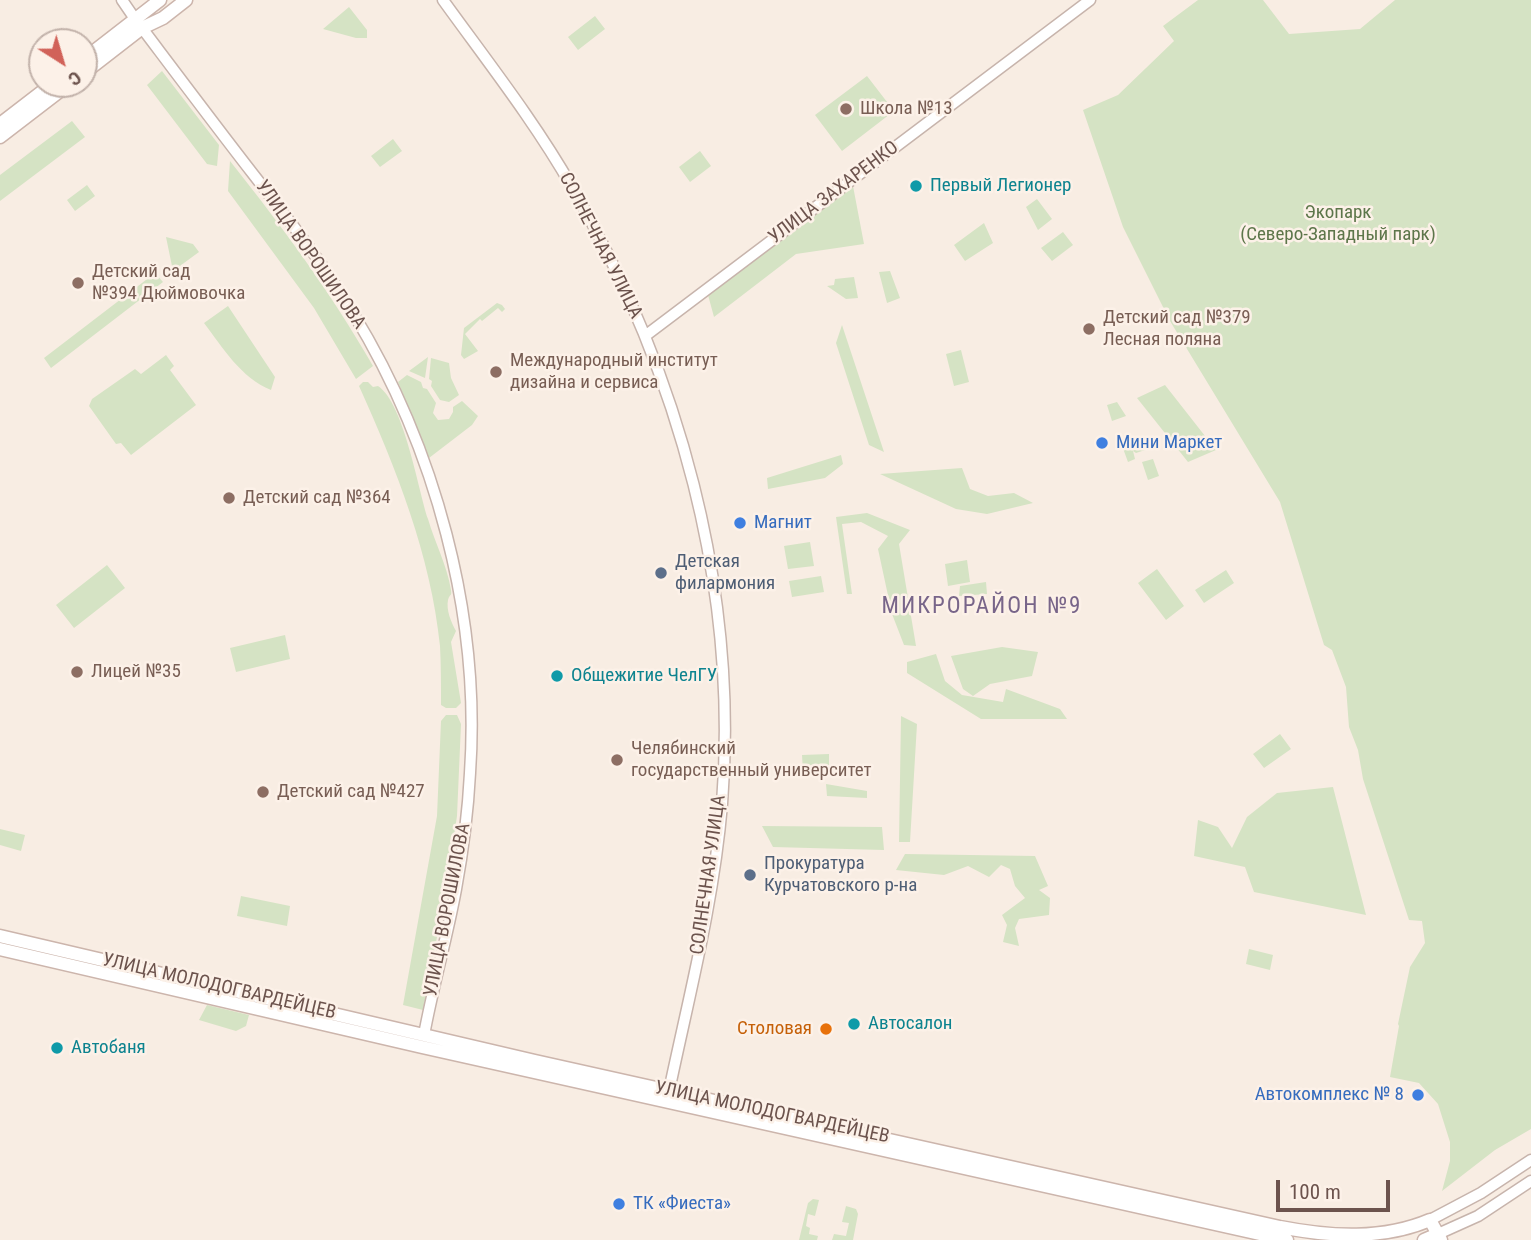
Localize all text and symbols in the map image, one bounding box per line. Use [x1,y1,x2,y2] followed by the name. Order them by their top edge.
[28,28,98,98] north arrow
[63,66,86,91] text: С
[860,98,953,120] place label: Школа №13
[838,101,854,117] marker: Школа №13
[765,137,903,249] street label: УЛИЦА ЗАХАРЕНКО
[553,169,647,323] street label: СОЛНЕЧНАЯ УЛИЦА
[930,175,1071,197] place label: Первый Легионер
[250,176,370,334] street label: УЛИЦА ВОРОШИЛОВА
[908,178,924,194] marker: Первый Легионер
[1240,202,1436,246] park label: Экопарк (Северо-Западный парк)
[92,261,245,305] place label: Детский сад №394 Дюймовочка
[70,275,86,291] marker: Детский сад №394 Дюймовочка
[1103,307,1251,351] place label: Детский сад №379 Лесная поляна
[1081,321,1097,337] marker: Детский сад №379 Лесная поляна
[510,350,718,394] place label: Международный институт дизайна и сервиса
[488,364,504,380] marker: Международный институт дизайна и сервиса
[1116,432,1222,454] place label: Мини Маркет
[1094,435,1110,451] marker: Мини Маркет
[243,487,391,509] place label: Детский сад №364
[221,490,237,506] marker: Детский сад №364
[754,512,812,534] place label: Магнит
[732,515,748,531] marker: Магнит
[675,551,775,595] place label: Детская филармония
[653,565,669,581] marker: Детская филармония
[883,593,1081,621] district label: МИКРОРАЙОН №9
[91,661,181,683] place label: Лицей №35
[69,664,85,680] marker: Лицей №35
[571,665,717,687] place label: Общежитие ЧелГУ
[549,668,565,684] marker: Общежитие ЧелГУ
[631,738,872,782] place label: Челябинский государственный университет
[609,752,625,768] marker: Челябинский государственный университет
[277,781,425,803] place label: Детский сад №427
[255,784,271,800] marker: Детский сад №427
[687,794,731,956] street label: СОЛНЕЧНАЯ УЛИЦА
[420,821,476,999] street label: УЛИЦА ВОРОШИЛОВА
[764,853,917,897] place label: Прокуратура Курчатовского р-на
[742,867,758,883] marker: Прокуратура Курчатовского р-на
[100,949,338,1025] street label: УЛИЦА МОЛОДОГВАРДЕЙЦЕВ
[868,1013,952,1035] place label: Автосалон
[846,1016,862,1032] marker: Автосалон
[737,1018,812,1040] place label: Столовая
[818,1021,834,1037] marker: Столовая
[71,1037,146,1059] place label: Автобаня
[49,1040,65,1056] marker: Автобаня
[653,1077,891,1149] street label: УЛИЦА МОЛОДОГВАРДЕЙЦЕВ
[1255,1084,1404,1106] place label: Автокомплекс № 8
[1410,1087,1426,1103] marker: Автокомплекс № 8
[1279,1166,1393,1210] scale bar
[1289,1180,1341,1204] text: 100 m
[633,1193,731,1215] place label: ТК «Фиеста»
[611,1196,627,1212] marker: ТК «Фиеста»

